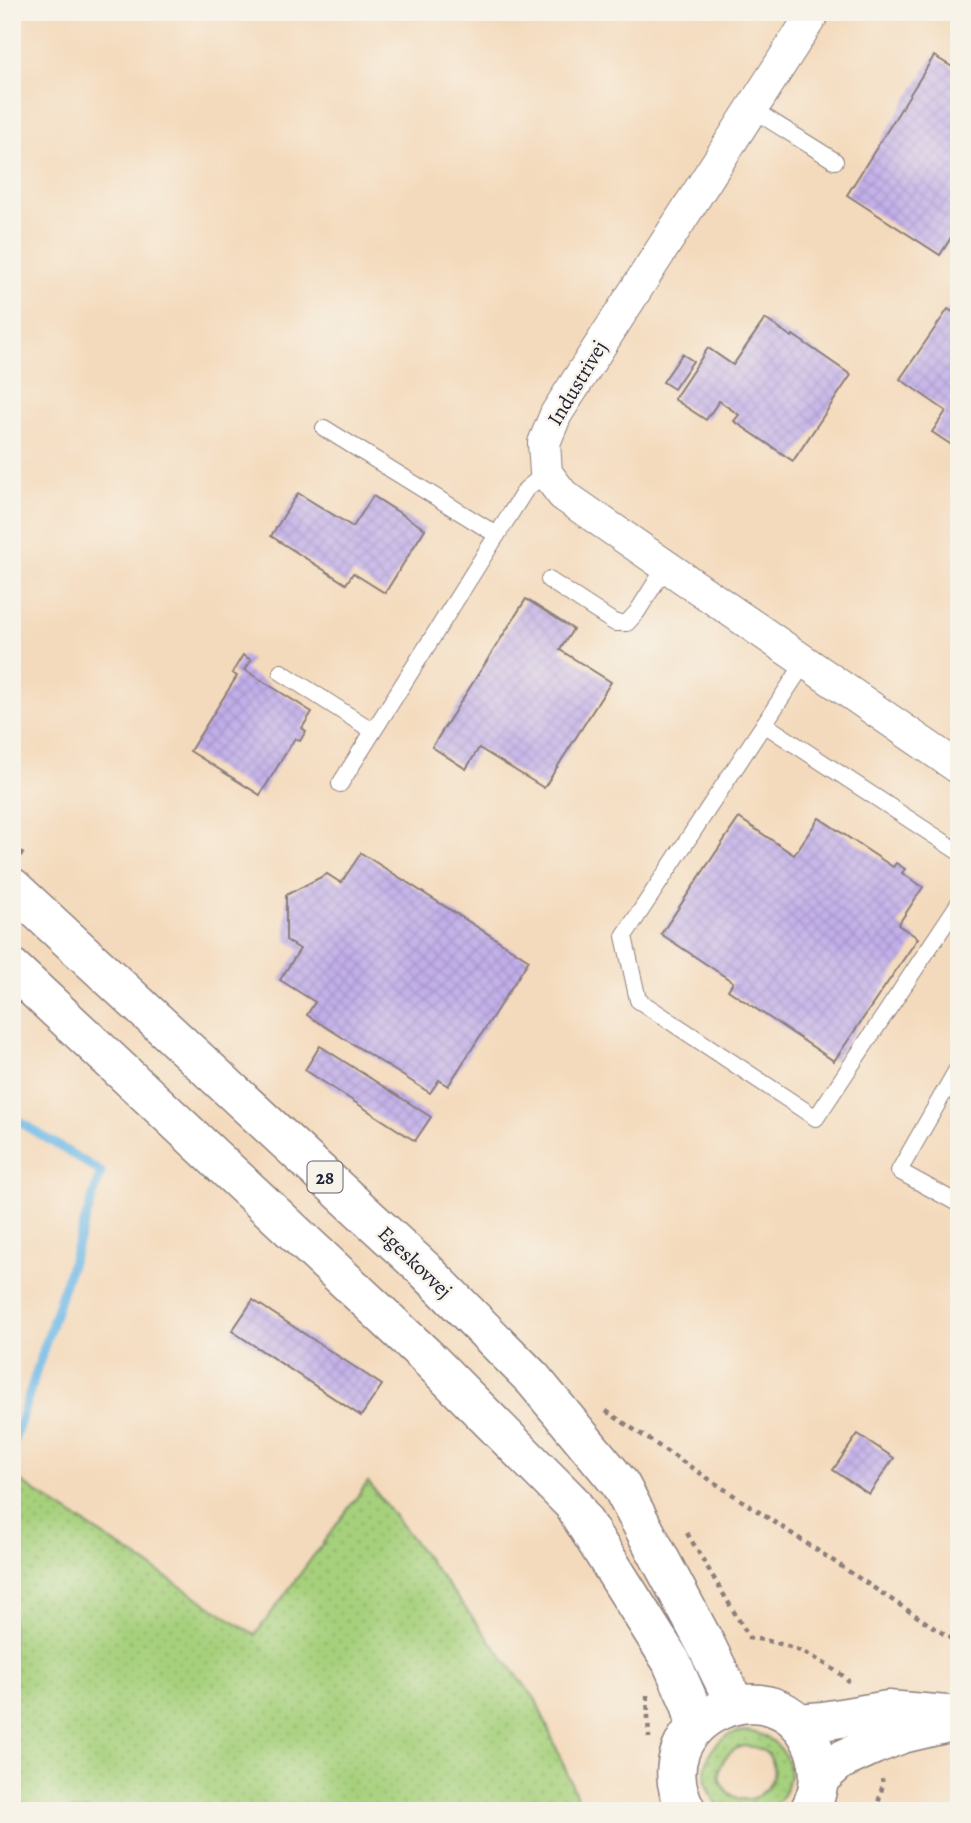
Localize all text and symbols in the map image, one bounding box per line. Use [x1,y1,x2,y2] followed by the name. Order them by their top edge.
[541,335,613,431] street label: Industrivej
[308,1162,342,1192] road number: 28
[372,1220,458,1304] street label: Egeskovvej

